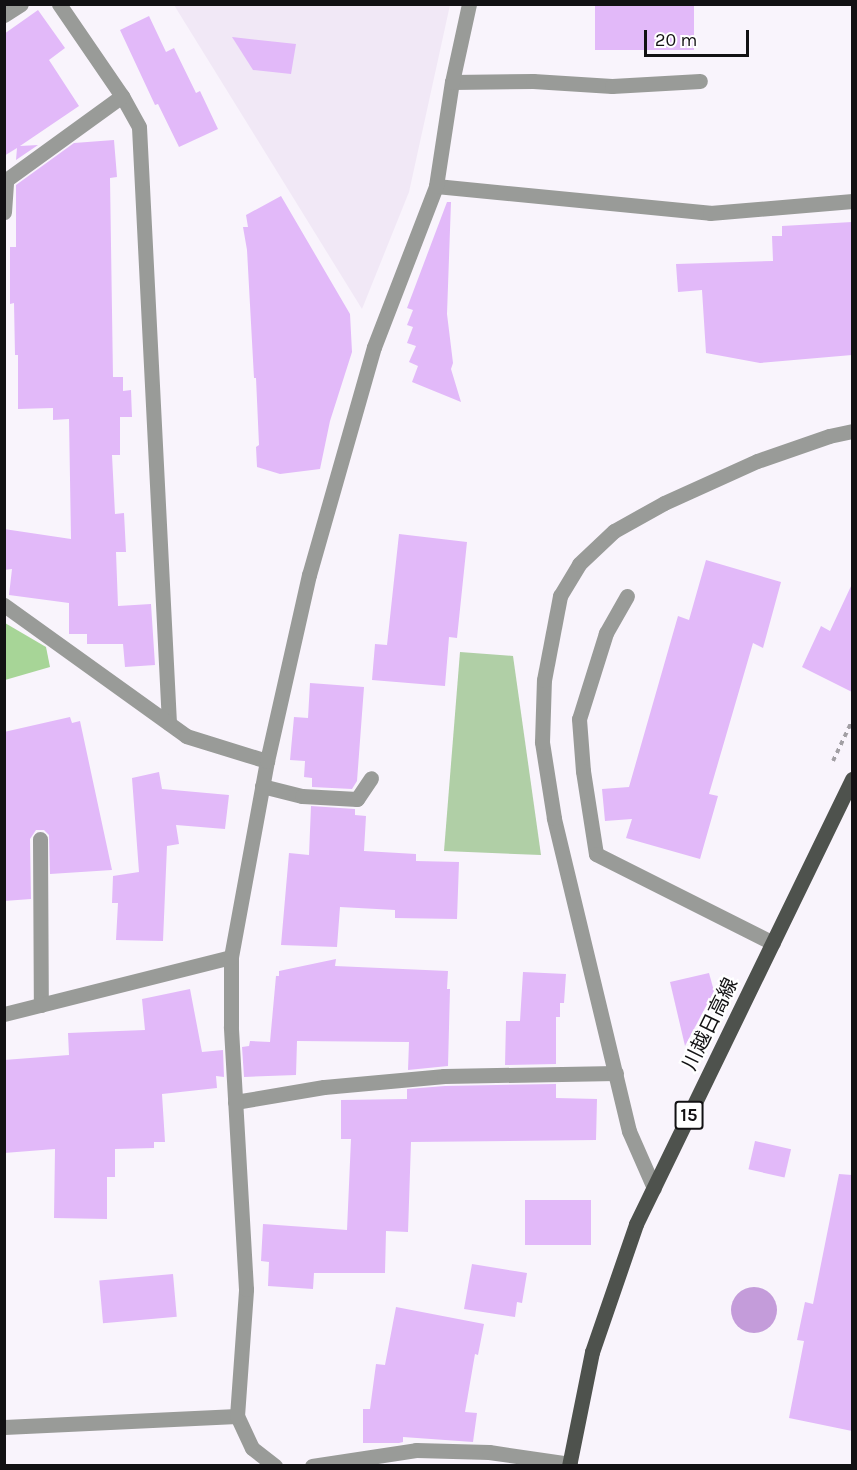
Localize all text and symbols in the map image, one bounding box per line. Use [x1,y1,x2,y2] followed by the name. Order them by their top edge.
[647,18,752,56] scale bar
[655,29,697,51] text: 20 m
[677,974,743,1074] street label: 川越日高線
[674,1100,704,1130] road number: 15

